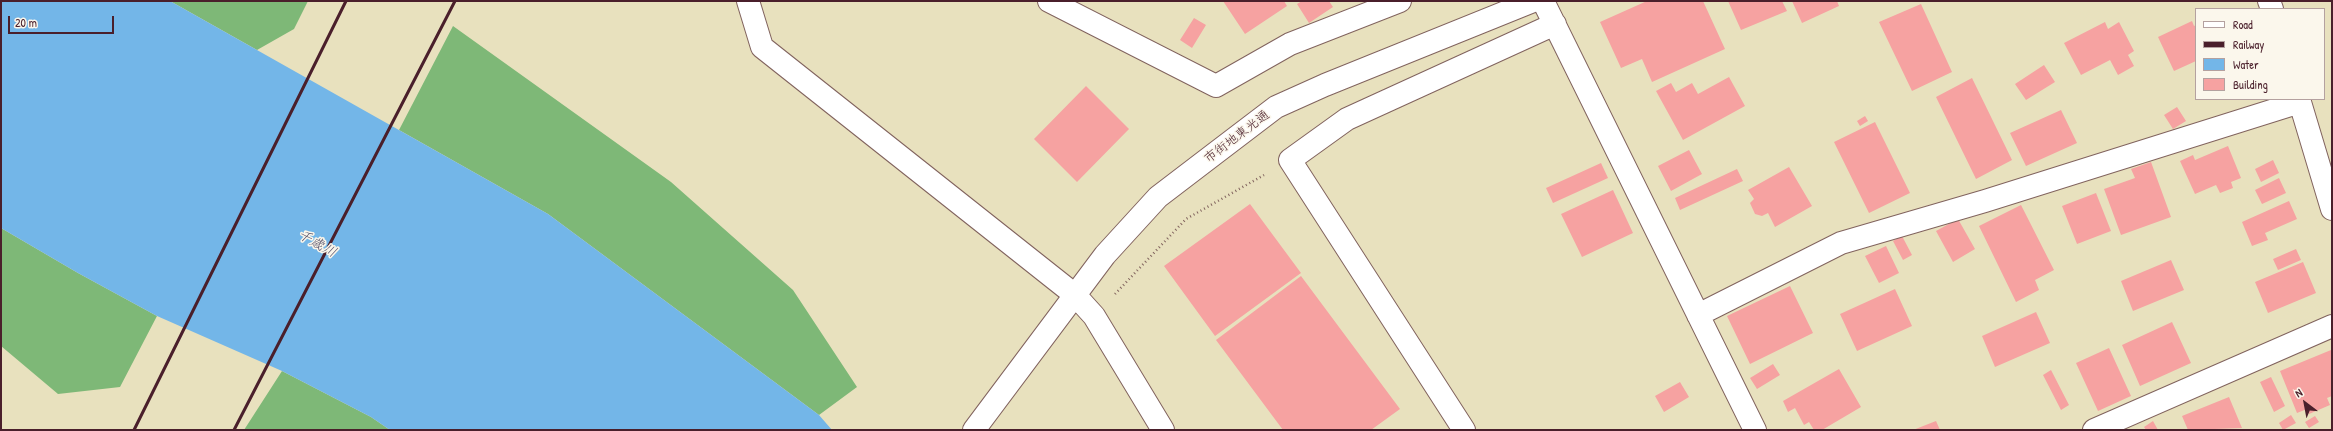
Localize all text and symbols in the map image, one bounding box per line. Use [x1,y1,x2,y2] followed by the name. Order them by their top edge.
[10,8,116,34] scale bar
[2195,8,2325,100] legend
[15,14,37,31] text: 20 m
[2233,16,2253,33] text: Road
[2233,36,2264,53] text: Railway
[2233,56,2259,73] text: Water
[2233,76,2268,93] text: Building
[1201,107,1273,167] street label: 市街地東光通
[295,226,339,262] water label: 千歳川
[2285,383,2325,423] north arrow
[2292,385,2305,400] text: N

